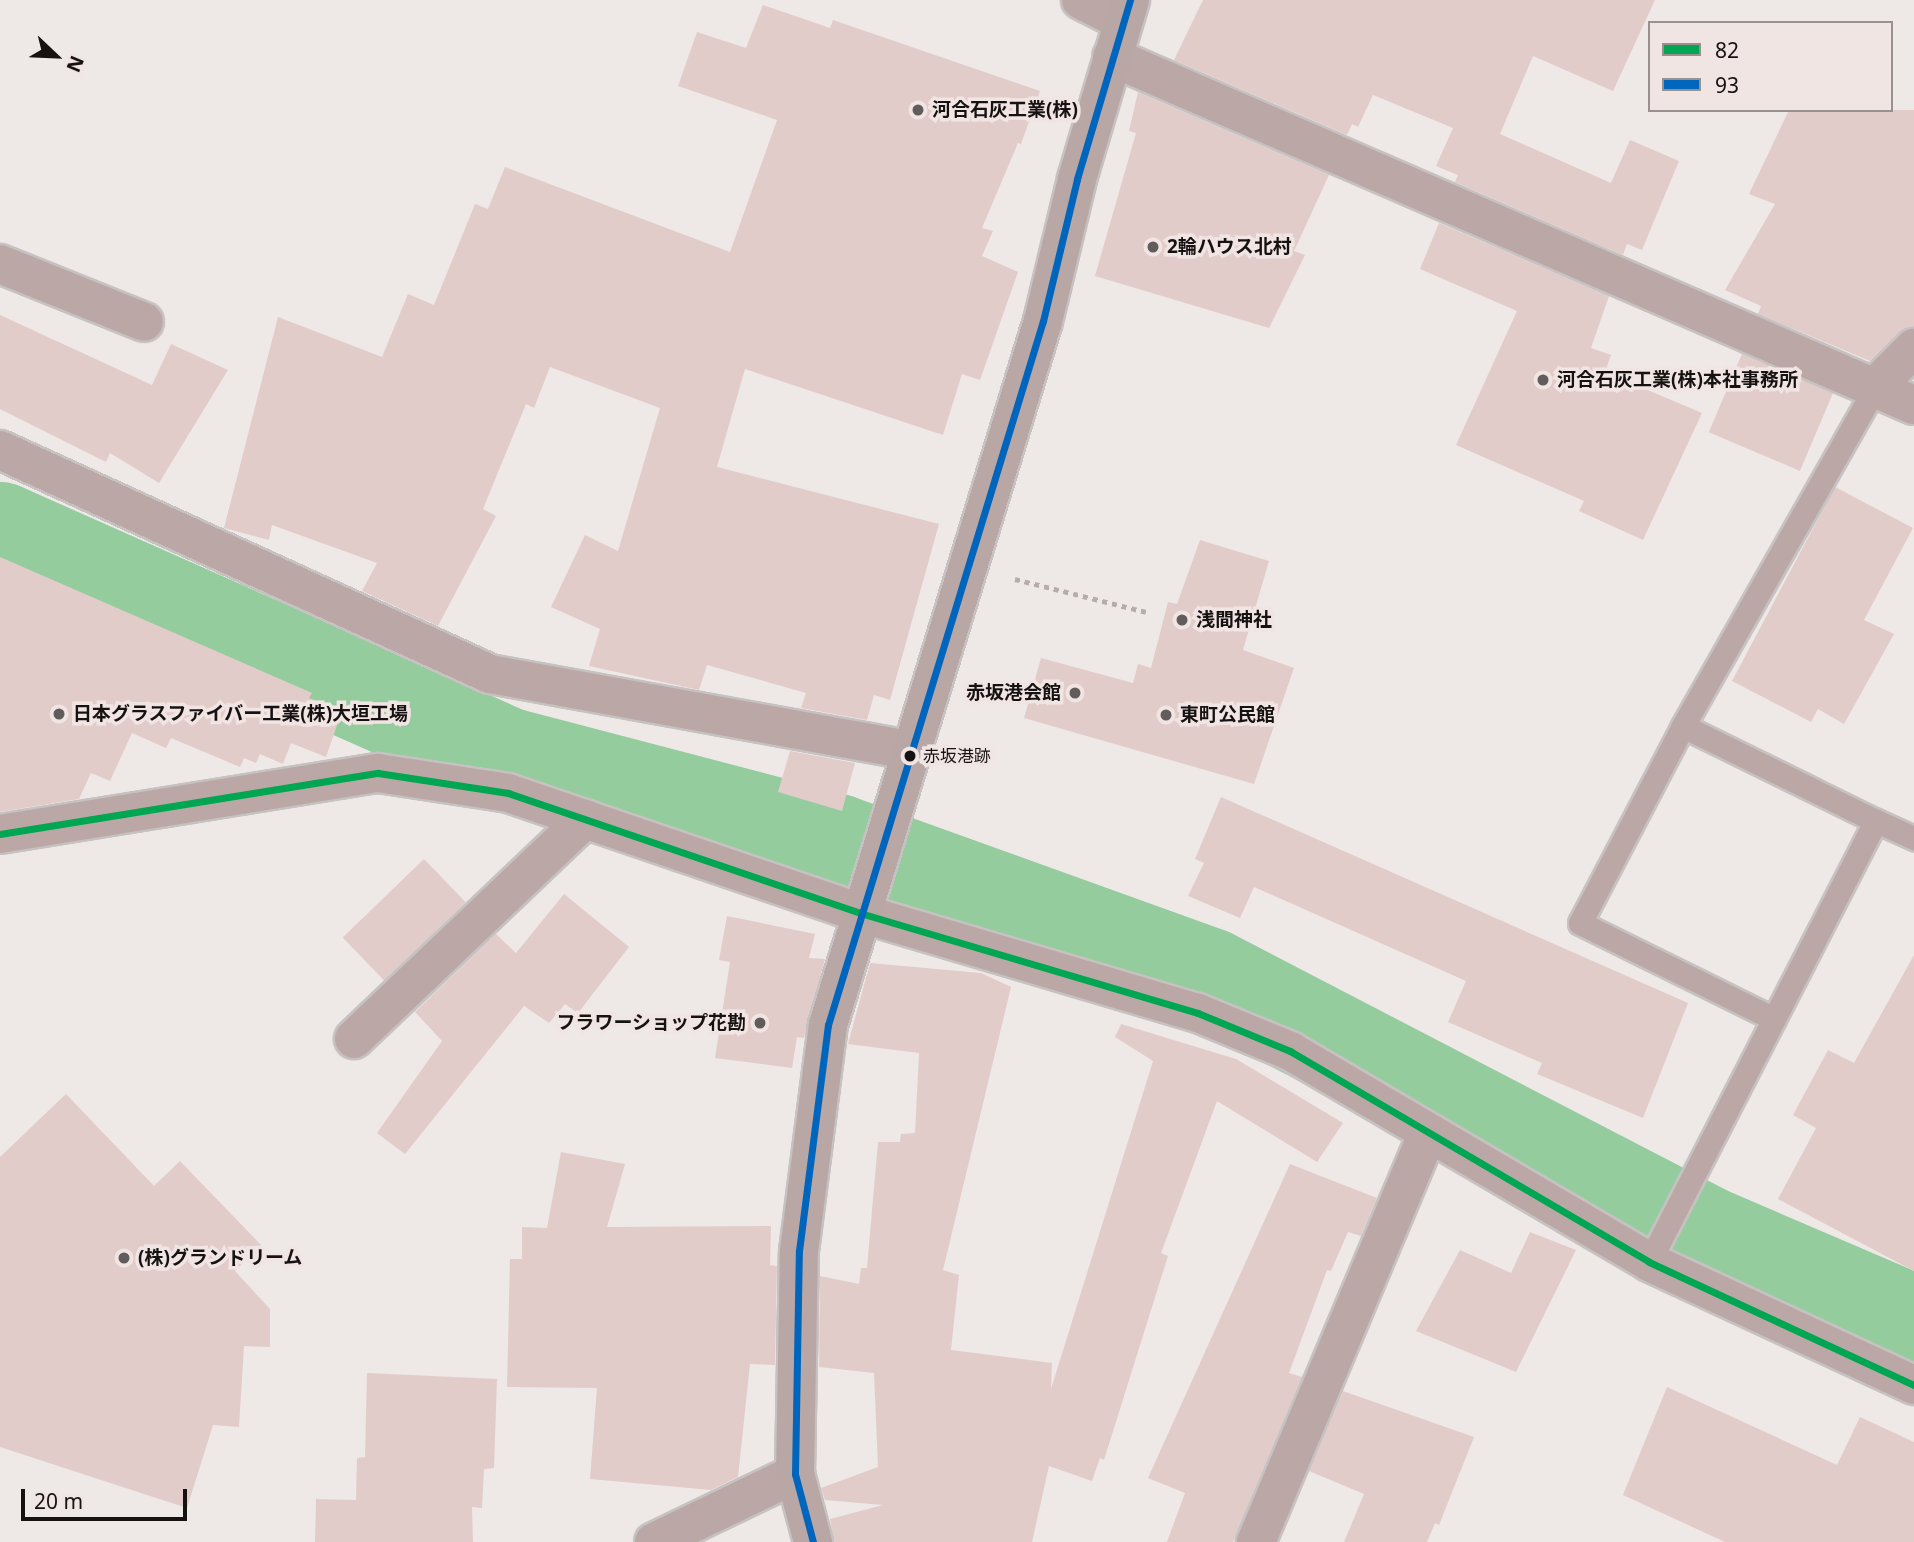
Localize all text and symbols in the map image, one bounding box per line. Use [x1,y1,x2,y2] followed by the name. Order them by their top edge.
[21,21,91,91] north arrow
[1648,21,1893,112] legend
[1715,36,1739,64] text: 82
[60,52,90,76] text: N
[1715,71,1739,99] text: 93
[932,99,1078,121] place label: 河合石灰工業(株)
[910,102,926,118] marker: 河合石灰工業(株)
[1167,236,1292,258] place label: 2輪ハウス北村
[1145,239,1161,255] marker: 2輪ハウス北村
[1557,369,1798,391] place label: 河合石灰工業(株)本社事務所
[1535,372,1551,388] marker: 河合石灰工業(株)本社事務所
[1196,609,1272,631] place label: 浅間神社
[1174,612,1190,628] marker: 浅間神社
[966,682,1061,704] place label: 赤坂港会館
[1067,685,1083,701] marker: 赤坂港会館
[73,703,409,725] place label: 日本グラスファイバー工業(株)大垣工場
[1180,704,1275,726] place label: 東町公民館
[51,706,67,722] marker: 日本グラスファイバー工業(株)大垣工場
[1158,707,1174,723] marker: 東町公民館
[923,746,991,766] place label: 赤坂港跡
[903,749,917,763] marker: 赤坂港跡
[556,1012,746,1034] place label: フラワーショップ花勘
[752,1015,768,1031] marker: フラワーショップ花勘
[138,1247,303,1269] place label: (株)グランドリーム
[116,1250,132,1266] marker: (株)グランドリーム
[24,1476,191,1520] scale bar
[34,1487,83,1515] text: 20 m

